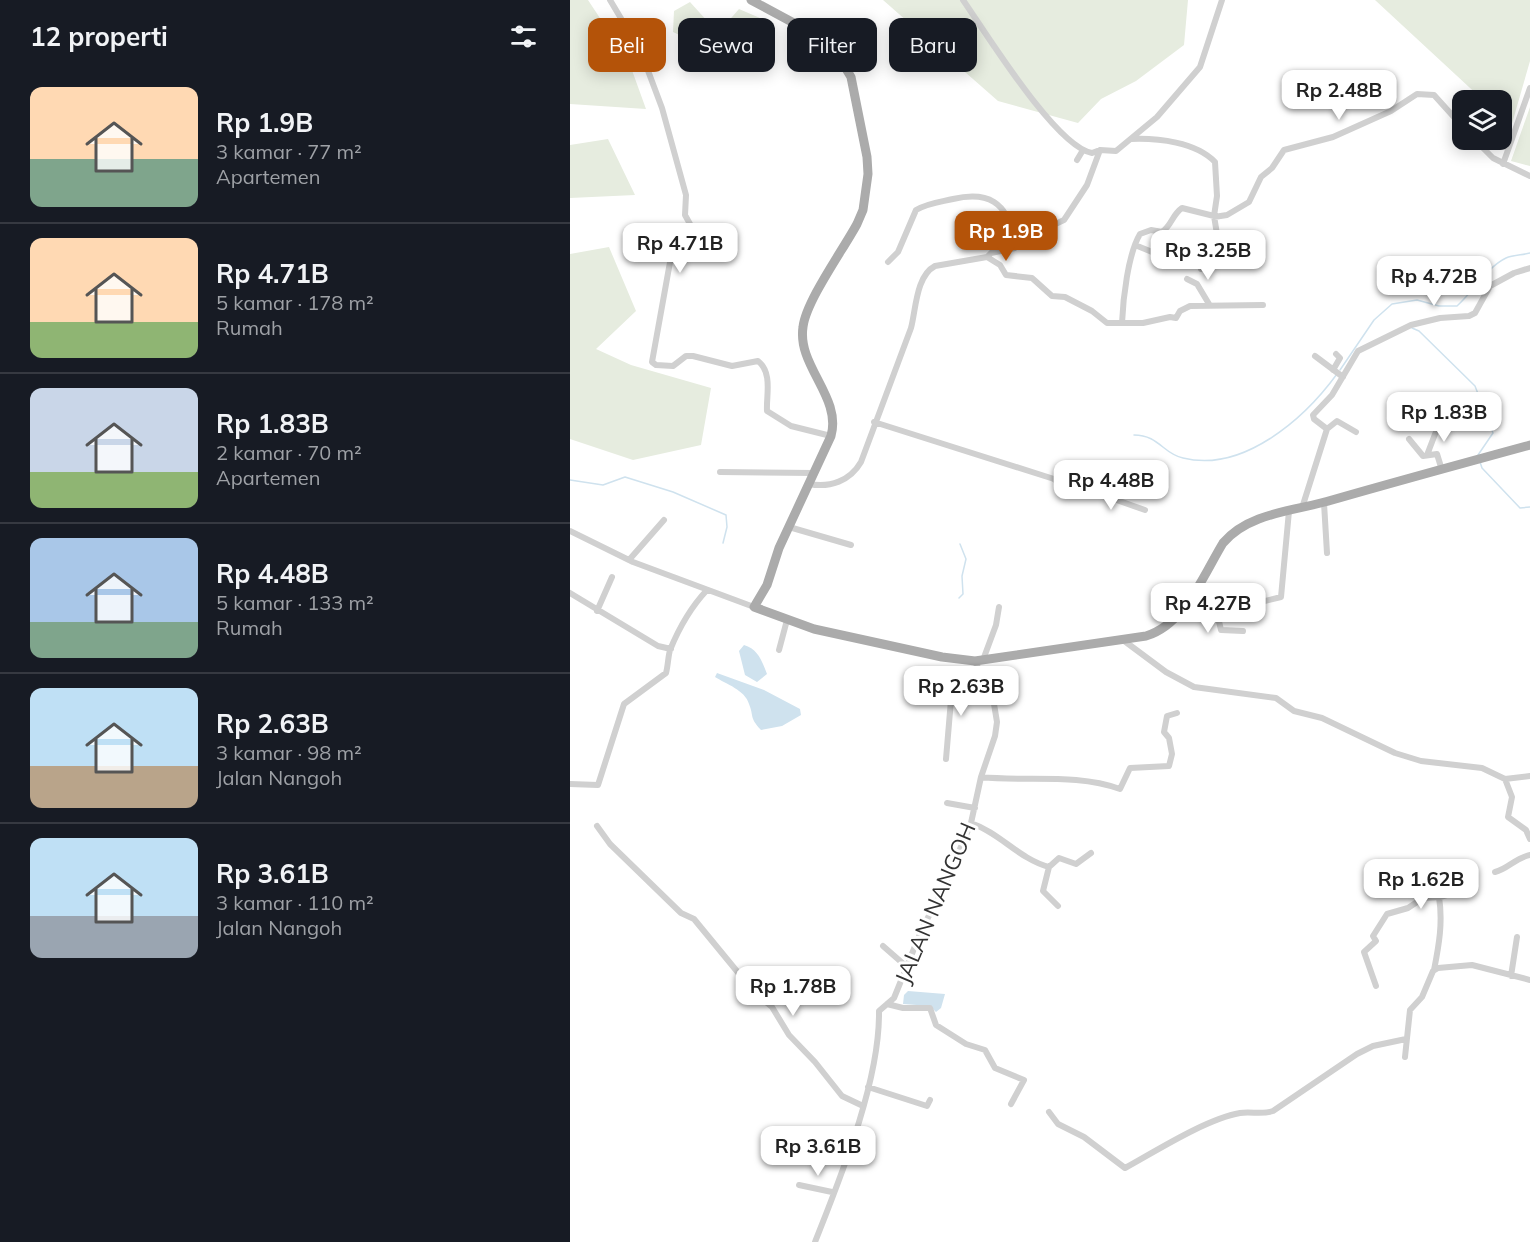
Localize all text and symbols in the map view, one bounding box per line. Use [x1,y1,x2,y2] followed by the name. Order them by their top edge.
[588,18,666,72] chip: Beli
[678,18,775,72] chip: Sewa
[787,18,877,72] chip: Filter
[889,18,977,72] chip: Baru
[30,20,168,53] text: 12 properti
[507,20,540,53] icon: filters
[1277,70,1401,121] pin: Rp 2.48B
[1296,77,1382,102] text: Rp 2.48B
[1452,90,1512,150] map controls
[1452,90,1512,150] button: layers
[216,106,313,139] text: Rp 1.9B
[78,111,150,183] icon: home
[216,139,362,164] text: 3 kamar · 77 m²
[216,164,320,189] text: Apartemen
[951,211,1061,262] pin: Rp 1.9B
[969,218,1043,243] text: Rp 1.9B
[618,223,742,274] pin: Rp 4.71B
[637,230,723,255] text: Rp 4.71B
[1146,230,1270,281] pin: Rp 3.25B
[1165,237,1251,262] text: Rp 3.25B
[1372,256,1496,307] pin: Rp 4.72B
[216,257,329,290] text: Rp 4.71B
[78,262,150,334] icon: home
[1391,263,1477,288] text: Rp 4.72B
[216,290,374,315] text: 5 kamar · 178 m²
[216,315,283,340] text: Rumah
[1382,392,1506,443] pin: Rp 1.83B
[1401,399,1487,424] text: Rp 1.83B
[216,407,329,440] text: Rp 1.83B
[78,412,150,484] icon: home
[216,440,362,465] text: 2 kamar · 70 m²
[1049,460,1173,511] pin: Rp 4.48B
[216,465,320,490] text: Apartemen
[1068,467,1154,492] text: Rp 4.48B
[216,557,329,590] text: Rp 4.48B
[78,562,150,634] icon: home
[1146,583,1270,634] pin: Rp 4.27B
[216,590,374,615] text: 5 kamar · 133 m²
[1165,590,1251,615] text: Rp 4.27B
[216,615,283,640] text: Rumah
[899,666,1023,717] pin: Rp 2.63B
[918,673,1004,698] text: Rp 2.63B
[216,707,329,740] text: Rp 2.63B
[78,712,150,784] icon: home
[216,740,362,765] text: 3 kamar · 98 m²
[216,765,342,790] text: Jalan Nangoh
[888,818,982,988] street label: JALAN NANGOH
[216,857,329,890] text: Rp 3.61B
[1359,859,1483,910] pin: Rp 1.62B
[78,862,150,934] icon: home
[1378,866,1464,891] text: Rp 1.62B
[216,890,374,915] text: 3 kamar · 110 m²
[216,915,342,940] text: Jalan Nangoh
[731,966,855,1017] pin: Rp 1.78B
[750,973,836,998] text: Rp 1.78B
[756,1126,880,1177] pin: Rp 3.61B
[775,1133,861,1158] text: Rp 3.61B

